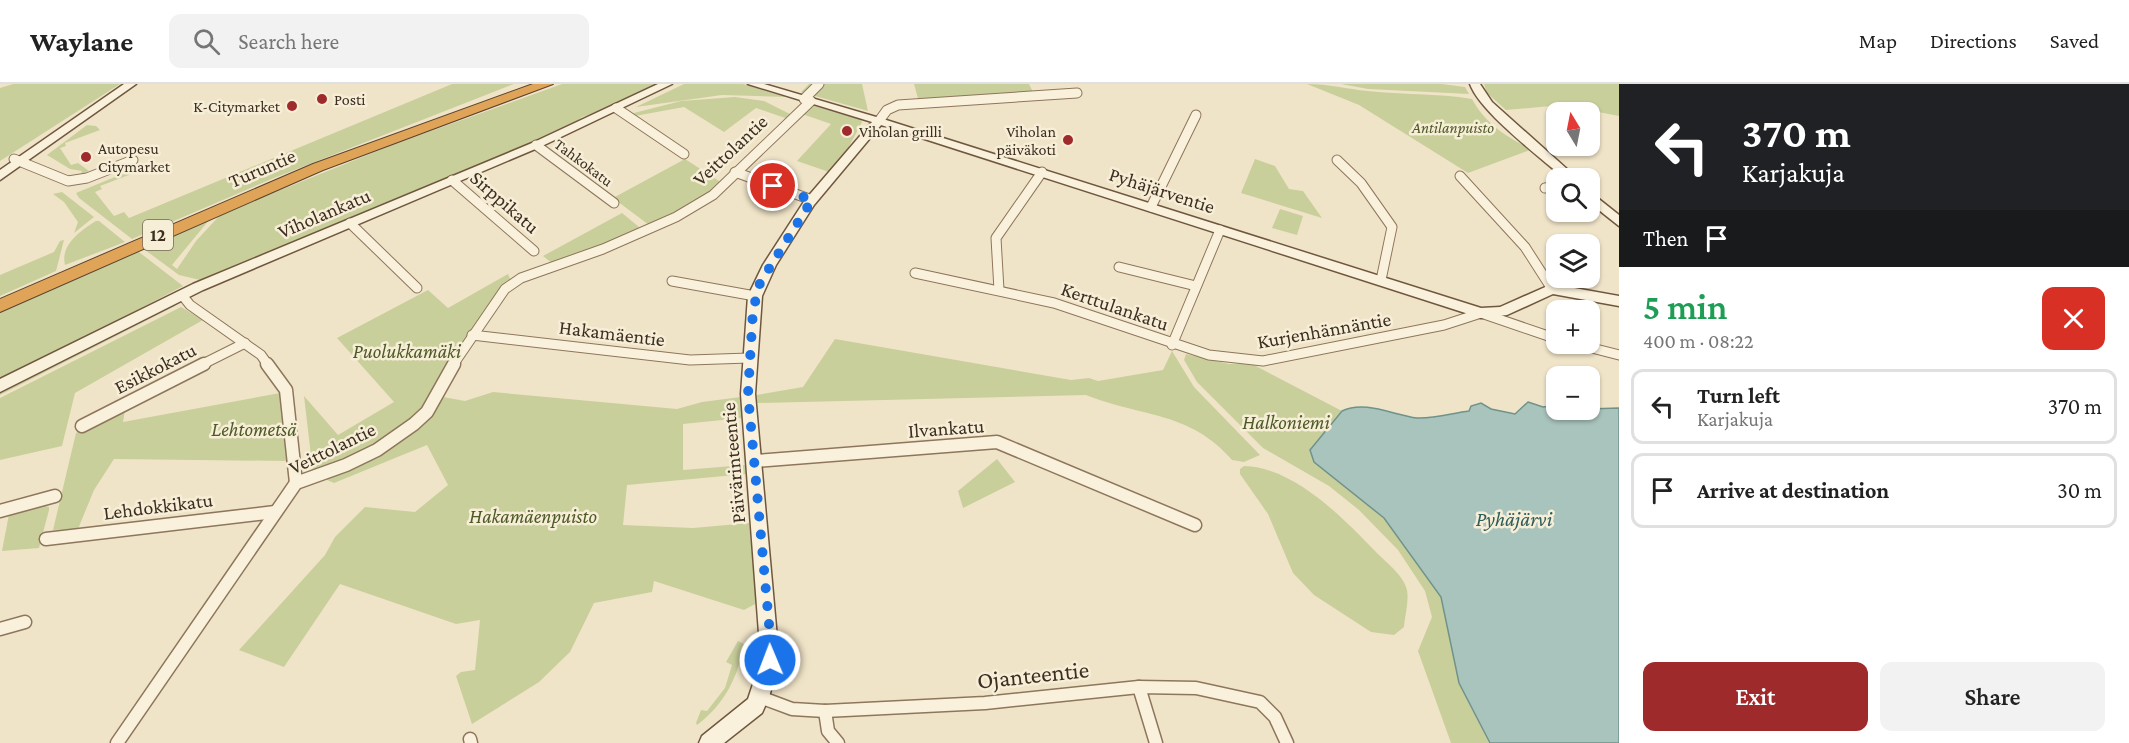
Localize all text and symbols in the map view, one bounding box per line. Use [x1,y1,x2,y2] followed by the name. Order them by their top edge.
[169,14,589,68] search box
[190,25,223,58] icon: search
[30,26,133,57] text: Waylane
[238,29,339,54] text: Search here
[1859,29,1897,53] text: Map
[1930,29,2017,53] text: Directions
[2050,29,2099,53] text: Saved
[334,91,365,108] place label: Posti
[315,92,329,106] marker: Posti
[193,98,281,116] place label: K-Citymarket
[285,99,299,113] marker: K-Citymarket
[1546,102,1600,156] north arrow
[1546,102,1600,420] map controls
[1643,108,1721,186] icon: left
[1742,109,1851,156] text: 370 m
[688,110,772,190] street label: Veittolantie
[1411,119,1494,137] park label: Antilanpuisto
[859,123,942,141] place label: Viholan grilli
[996,123,1056,159] place label: Viholan päiväkoti
[840,124,854,138] marker: Viholan grilli
[1061,133,1075,147] marker: Viholan päiväkoti
[551,135,617,190] street label: Tahkokatu
[98,140,171,176] place label: Autopesu Citymarket
[225,144,299,192] street label: Turuntie
[79,150,93,164] marker: Autopesu Citymarket
[1742,158,1845,188] text: Karjakuja
[747,160,798,211] pin
[1106,163,1218,218] street label: Pyhäjärventie
[465,166,544,239] street label: Sirppikatu
[1546,168,1600,222] button: search
[756,169,789,202] icon: arrive
[275,184,374,242] street label: Viholankatu
[143,220,173,250] road number: 12
[1700,222,1733,255] icon: arrive
[1643,226,1688,251] text: Then
[1546,234,1600,288] button: layers
[1058,277,1172,335] street label: Kerttulankatu
[1643,287,1727,327] text: 5 min
[2042,287,2105,350] button: close
[1546,300,1600,354] button: +
[1255,307,1393,354] street label: Kurjenhännäntie
[558,316,666,350] street label: Hakamäentie
[1643,330,1754,352] text: 400 m · 08:22
[110,338,200,398] street label: Esikkokatu
[353,340,462,362] park label: Puolukkamäki
[1546,366,1600,420] button: −
[1697,383,1780,408] text: Turn left
[1646,390,1679,423] icon: left
[2048,394,2102,419] text: 370 m
[717,402,749,524] street label: Päivärinteentie
[1697,408,1773,430] text: Karjakuja
[1242,411,1330,433] park label: Halkoniemi
[907,414,985,442] street label: Ilvankatu
[211,418,297,440] park label: Lehtometsä
[285,418,379,478] street label: Veittolantie
[1646,474,1679,507] icon: arrive
[1697,478,1889,503] text: Arrive at destination
[2057,478,2102,503] text: 30 m
[102,488,214,524] street label: Lehdokkikatu
[469,505,597,528] park label: Hakamäenpuisto
[1476,507,1553,531] water label: Pyhäjärvi
[738,628,802,692] position arrow
[976,655,1090,694] street label: Ojanteentie
[1643,662,1868,731] button: Exit
[1880,662,2105,731] button: Share

